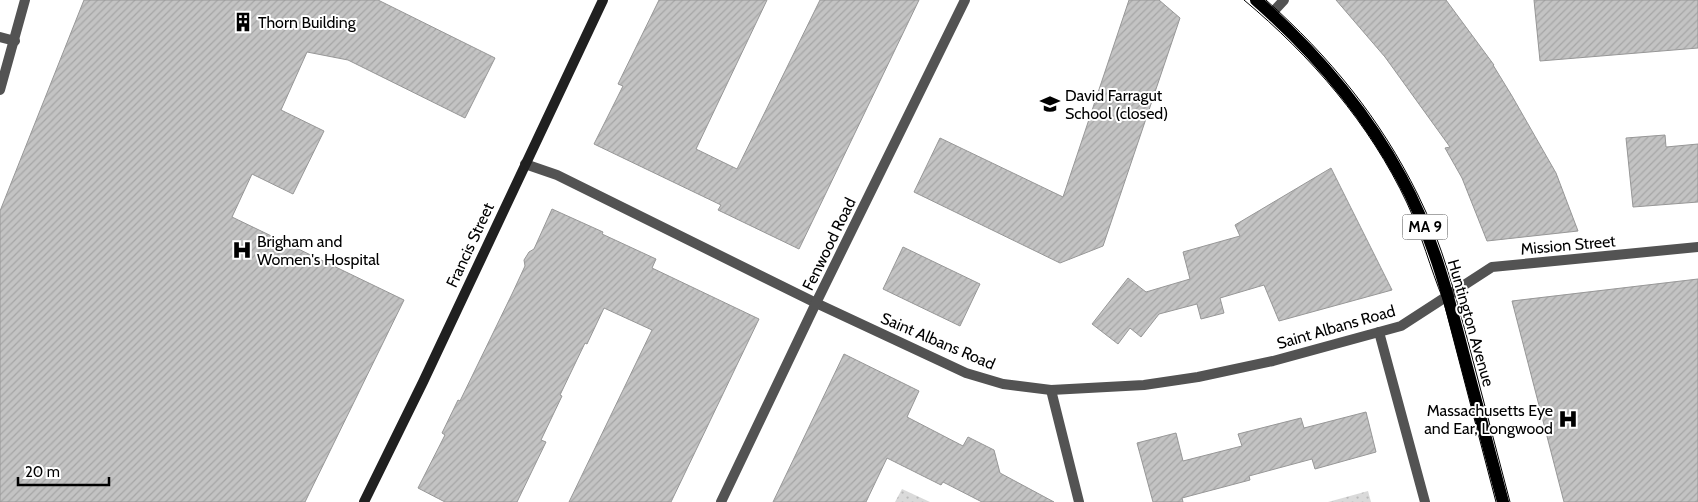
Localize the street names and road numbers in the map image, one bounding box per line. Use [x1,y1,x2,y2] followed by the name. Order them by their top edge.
[798,194,860,294] street label: Fenwood Road
[442,199,498,290] street label: Francis Street
[1402,214,1448,240] road number: MA 9
[1520,231,1617,259] street label: Mission Street
[1444,257,1498,389] street label: Huntington Avenue
[1275,301,1397,353] street label: Saint Albans Road
[878,308,998,374] street label: Saint Albans Road

